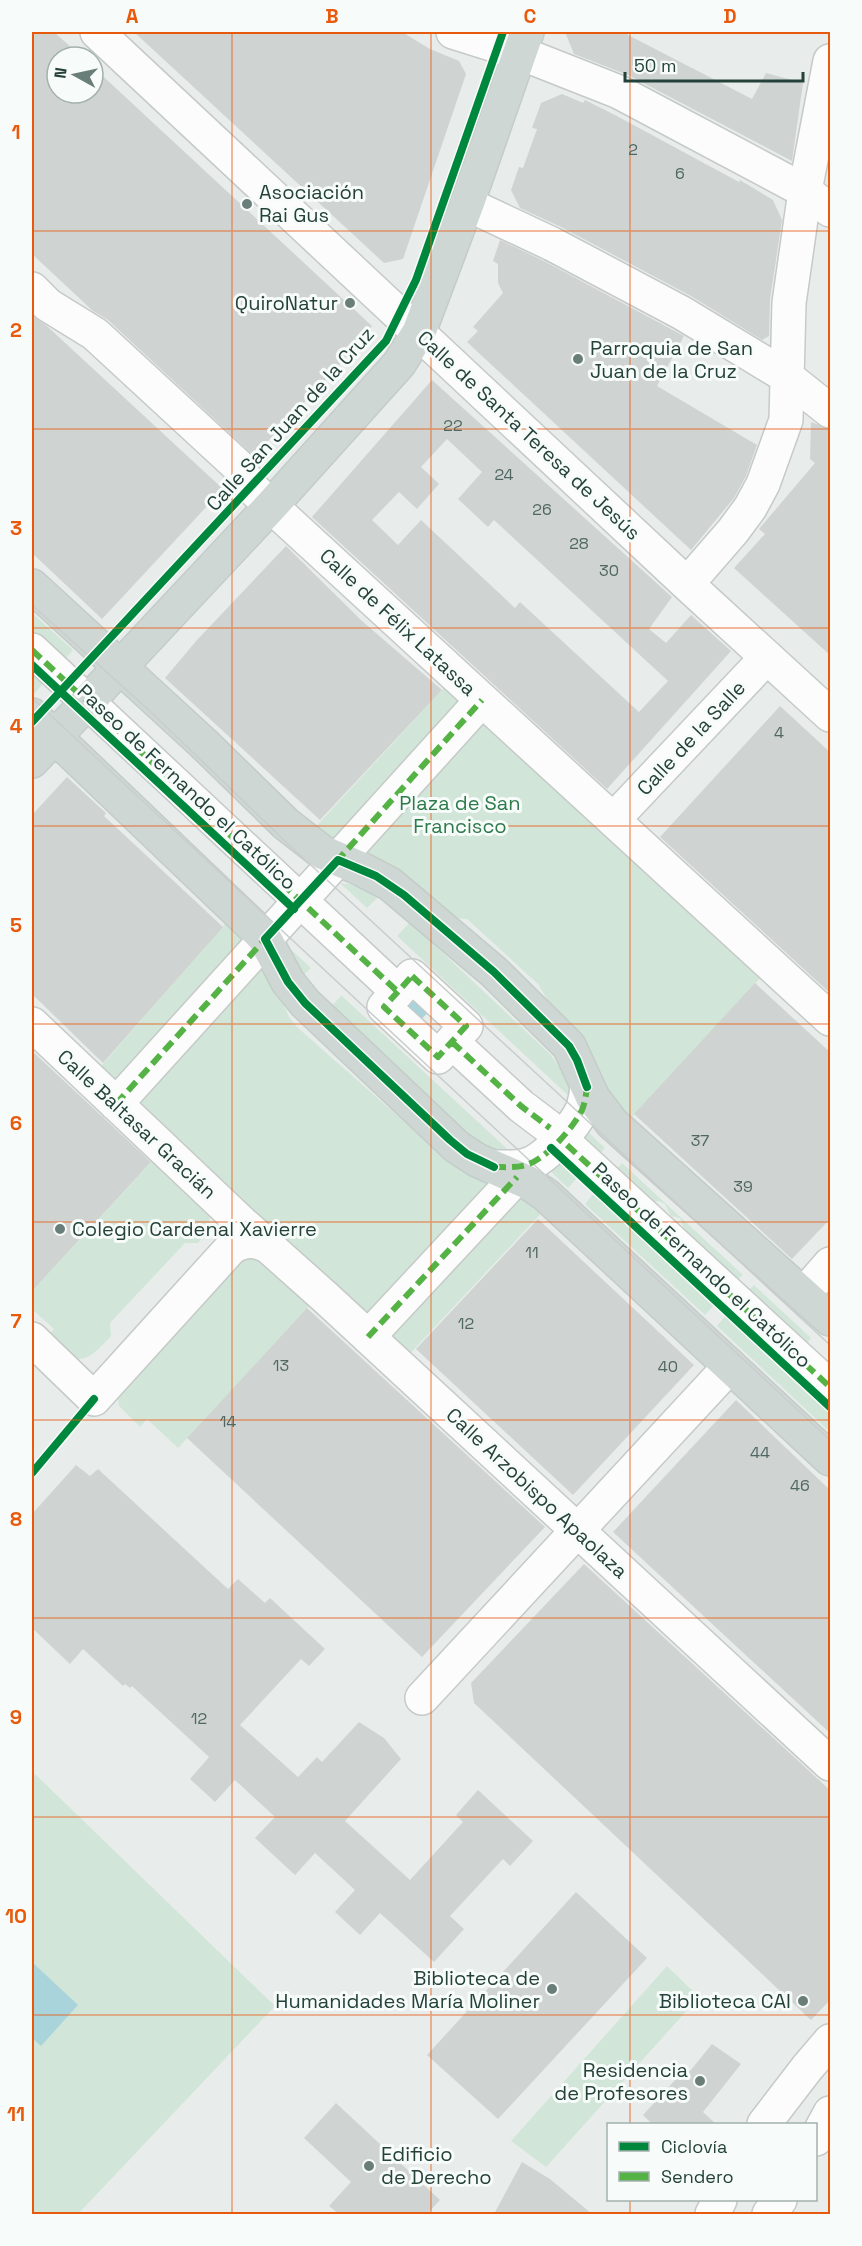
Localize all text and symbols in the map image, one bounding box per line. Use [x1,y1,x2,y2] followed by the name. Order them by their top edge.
[126,3,139,29] text: A
[325,3,339,29] text: B
[524,3,537,29] text: C
[723,3,737,29] text: D
[45,45,105,105] north arrow
[625,45,804,83] scale bar
[634,54,676,77] text: 50 m
[49,66,72,80] text: N
[11,119,21,145] text: 1
[628,139,638,160] house number: 2
[675,163,685,184] house number: 6
[259,179,364,228] place label: Asociación Rai Gus
[240,197,254,211] marker: Asociación Rai Gus
[235,290,338,316] place label: QuiroNatur
[343,296,357,310] marker: QuiroNatur
[10,317,22,343] text: 2
[200,321,380,517] street label: Calle San Juan de la Cruz
[412,325,646,545] street label: Calle de Santa Teresa de Jesús
[590,335,753,384] place label: Parroquia de San Juan de la Cruz
[571,352,585,366] marker: Parroquia de San Juan de la Cruz
[443,415,463,436] house number: 22
[494,464,514,485] house number: 24
[532,499,552,520] house number: 26
[10,515,22,541] text: 3
[569,533,589,554] house number: 28
[314,543,482,701] street label: Calle de Félix Latassa
[599,560,619,581] house number: 30
[631,675,751,801] street label: Calle de la Salle
[72,678,302,896] street label: Paseo de Fernando el Católico
[10,713,23,739] text: 4
[774,722,784,743] house number: 4
[399,790,521,839] park label: Plaza de San Francisco
[10,912,22,938] text: 5
[52,1043,222,1205] street label: Calle Baltasar Gracián
[10,1110,22,1136] text: 6
[691,1130,709,1151] house number: 37
[587,1156,817,1374] street label: Paseo de Fernando el Católico
[733,1176,753,1197] house number: 39
[72,1216,317,1242] place label: Colegio Cardenal Xavierre
[53,1222,67,1236] marker: Colegio Cardenal Xavierre
[525,1242,539,1263] house number: 11
[10,1308,22,1334] text: 7
[458,1313,474,1334] house number: 12
[273,1355,289,1376] house number: 13
[658,1356,678,1377] house number: 40
[441,1402,633,1584] street label: Calle Arzobispo Apaolaza
[220,1411,236,1432] house number: 14
[750,1442,770,1463] house number: 44
[790,1475,810,1496] house number: 46
[10,1506,22,1532] text: 8
[10,1704,22,1730] text: 9
[191,1708,207,1729] house number: 12
[5,1903,27,1929] text: 10
[275,1965,540,2014] place label: Biblioteca de Humanidades María Moliner
[545,1982,559,1996] marker: Biblioteca de Humanidades María Moliner
[659,1988,791,2014] place label: Biblioteca CAI
[796,1994,810,2008] marker: Biblioteca CAI
[554,2057,688,2106] place label: Residencia de Profesores
[693,2074,707,2088] marker: Residencia de Profesores
[7,2101,25,2127] text: 11
[607,2123,817,2201] legend
[661,2135,727,2158] text: Ciclovía
[381,2141,492,2190] place label: Edificio de Derecho
[362,2159,376,2173] marker: Edificio de Derecho
[661,2165,734,2188] text: Sendero

